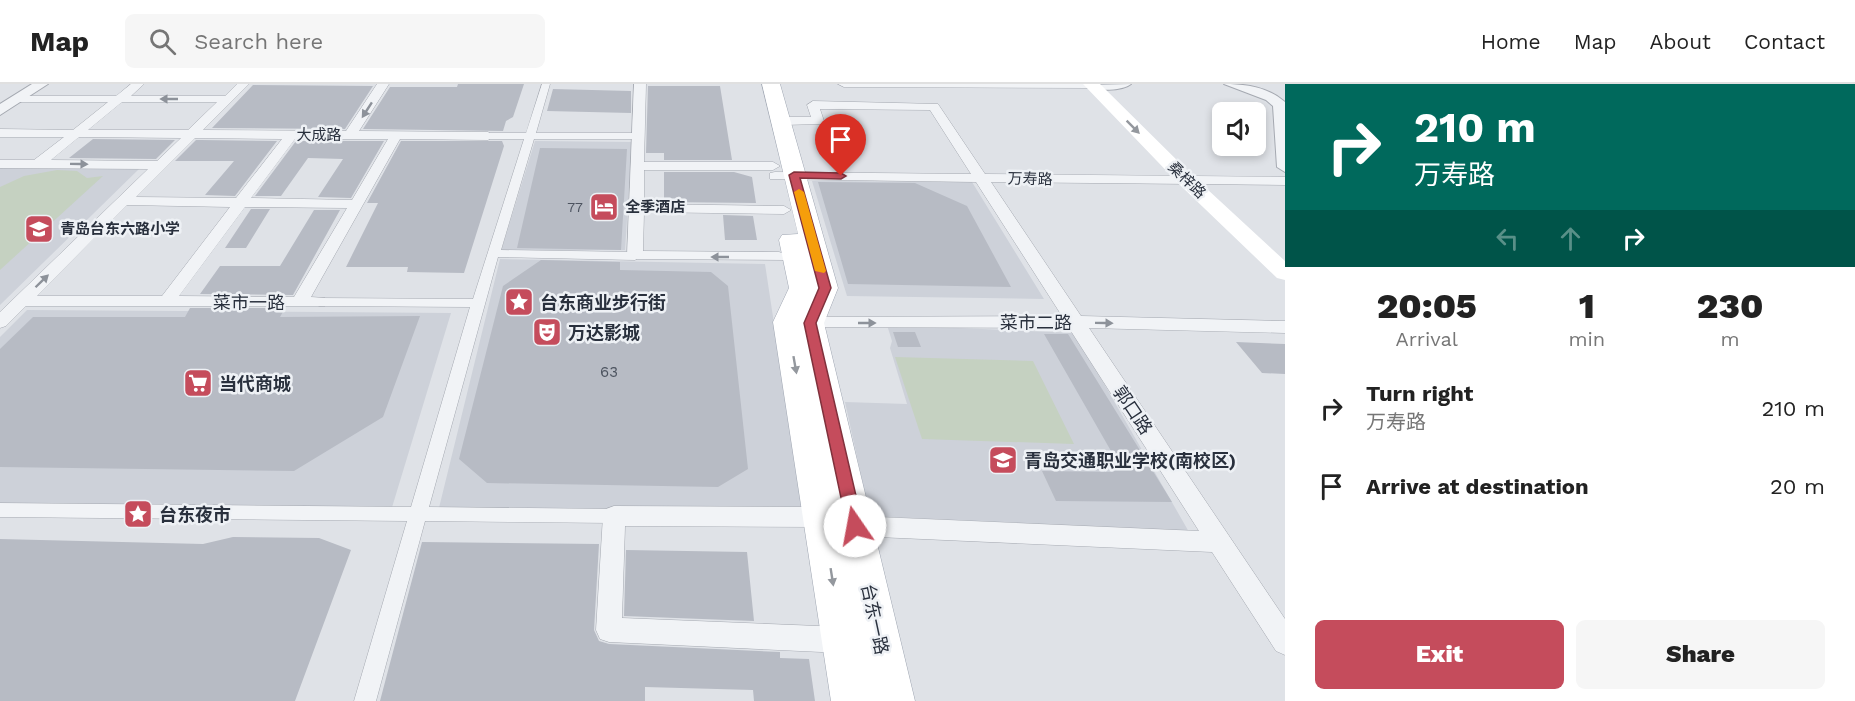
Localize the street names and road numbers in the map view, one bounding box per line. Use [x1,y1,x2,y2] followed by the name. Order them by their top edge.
[296,126,342,144] street label: 大成路
[1165,158,1209,202] street label: 桑梓路
[1007,170,1053,188] street label: 万寿路
[213,292,285,313] street label: 菜市一路
[1000,312,1072,333] street label: 菜市二路
[1109,382,1157,438] street label: 郭口路
[857,582,893,656] street label: 台东一路

